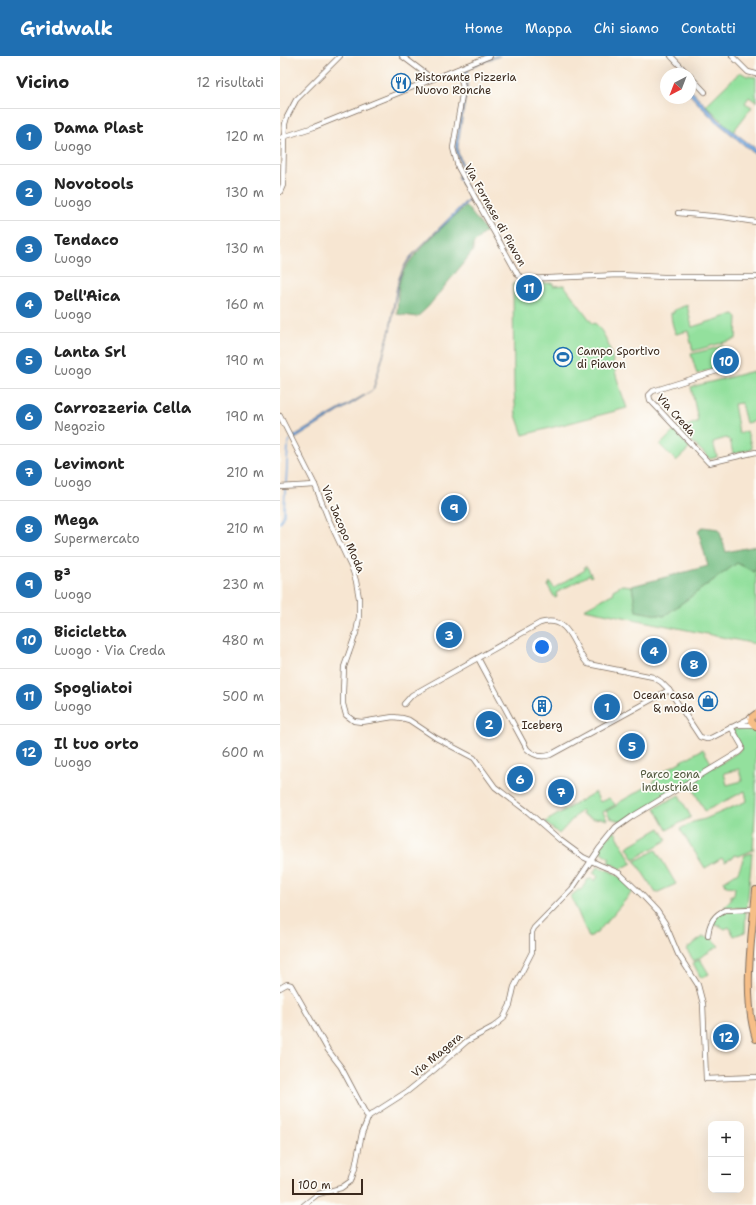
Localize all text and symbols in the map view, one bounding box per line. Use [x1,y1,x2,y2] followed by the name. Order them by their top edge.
[20,16,113,41] text: Gridwalk
[465,19,503,37] text: Home
[525,19,572,37] text: Mappa
[594,19,659,37] text: Chi siamo
[681,19,736,37] text: Contatti
[660,68,696,104] north arrow
[415,70,517,98] place label: Ristorante Pizzeria Nuovo Ronche
[16,71,69,93] text: Vicino
[390,72,412,94] restaurant icon: Ristorante Pizzeria Nuovo Ronche
[197,74,264,91] text: 12 risultati
[54,118,144,138] text: Dama Plast
[26,128,32,145] text: 1
[226,128,264,145] text: 120 m
[54,138,92,155] text: Luogo
[460,161,530,269] street label: Via Fornase di Piavon
[54,174,134,194] text: Novotools
[24,184,34,201] text: 2
[226,184,264,201] text: 130 m
[54,194,92,211] text: Luogo
[54,230,119,250] text: Tendaco
[24,240,34,257] text: 3
[226,240,264,257] text: 130 m
[54,250,92,267] text: Luogo
[516,273,542,303] pin: 11
[54,286,120,306] text: Dell'Aica
[24,296,34,313] text: 4
[226,296,264,313] text: 160 m
[54,306,92,323] text: Luogo
[54,342,126,362] text: Lanta Srl
[577,344,660,372] place label: Campo Sportivo di Piavon
[552,346,574,368] sports icon: Campo Sportivo di Piavon
[713,346,739,376] pin: 10
[25,352,33,369] text: 5
[225,352,264,369] text: 190 m
[54,362,92,379] text: Luogo
[653,391,699,439] street label: Via Creda
[54,398,191,418] text: Carrozzeria Cella
[24,408,34,425] text: 6
[225,408,264,425] text: 190 m
[54,418,105,435] text: Negozio
[54,454,125,474] text: Levimont
[24,464,34,481] text: 7
[226,464,264,481] text: 210 m
[54,474,92,491] text: Luogo
[318,483,368,575] street label: Via Jacopo Moda
[441,493,467,523] pin: 9
[54,510,99,530] text: Mega
[24,520,34,537] text: 8
[226,520,264,537] text: 210 m
[54,530,140,547] text: Supermercato
[54,566,71,586] text: B³
[24,576,34,593] text: 9
[222,576,264,593] text: 230 m
[54,586,92,603] text: Luogo
[436,620,462,650] pin: 3
[54,622,127,642] text: Bicicletta
[22,632,36,649] text: 10
[222,632,264,649] text: 480 m
[641,636,667,666] pin: 4
[532,637,552,657] your location
[54,642,165,659] text: Luogo · Via Creda
[681,649,707,679] pin: 8
[54,678,132,698] text: Spogliatoi
[23,688,35,705] text: 11
[222,688,264,705] text: 500 m
[633,688,694,716] place label: Ocean casa & moda
[697,690,719,712] shop icon: Ocean casa & moda
[594,692,620,722] pin: 1
[531,695,553,717] building icon: Iceberg
[54,698,92,715] text: Luogo
[476,709,502,739] pin: 2
[521,718,563,733] place label: Iceberg
[619,731,645,761] pin: 5
[54,734,139,754] text: Il tuo orto
[22,744,36,761] text: 12
[221,744,264,761] text: 600 m
[54,754,92,771] text: Luogo
[507,764,533,794] pin: 6
[640,767,700,795] park label: Parco zona industriale
[548,777,574,807] pin: 7
[713,1022,739,1052] pin: 12
[408,1029,466,1081] street label: Via Magera
[708,1121,744,1193] map controls
[708,1121,744,1157] button: +
[708,1157,744,1193] button: −
[292,1177,363,1196] scale bar
[298,1178,331,1193] text: 100 m

